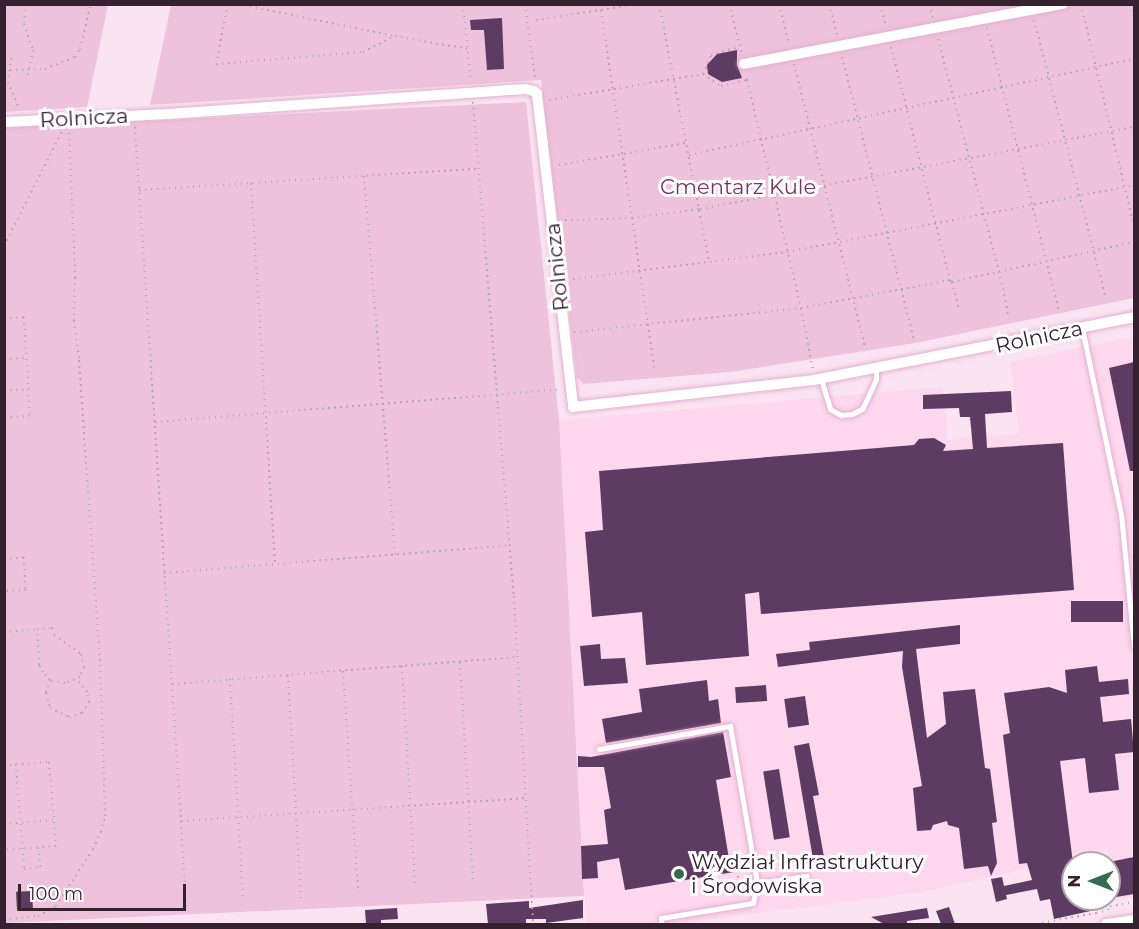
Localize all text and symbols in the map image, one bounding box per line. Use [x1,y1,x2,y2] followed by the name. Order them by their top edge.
[39,103,129,133] street label: Rolnicza
[660,174,816,200] park label: Cmentarz Kule
[540,222,574,312] street label: Rolnicza
[993,315,1085,359] street label: Rolnicza
[691,849,924,899] place label: Wydział Infrastruktury i Środowiska
[1061,851,1121,911] north arrow
[672,867,686,881] marker: Wydział Infrastruktury i Środowiska
[21,872,189,910] scale bar
[1065,875,1084,887] text: N
[29,883,83,905] text: 100 m

